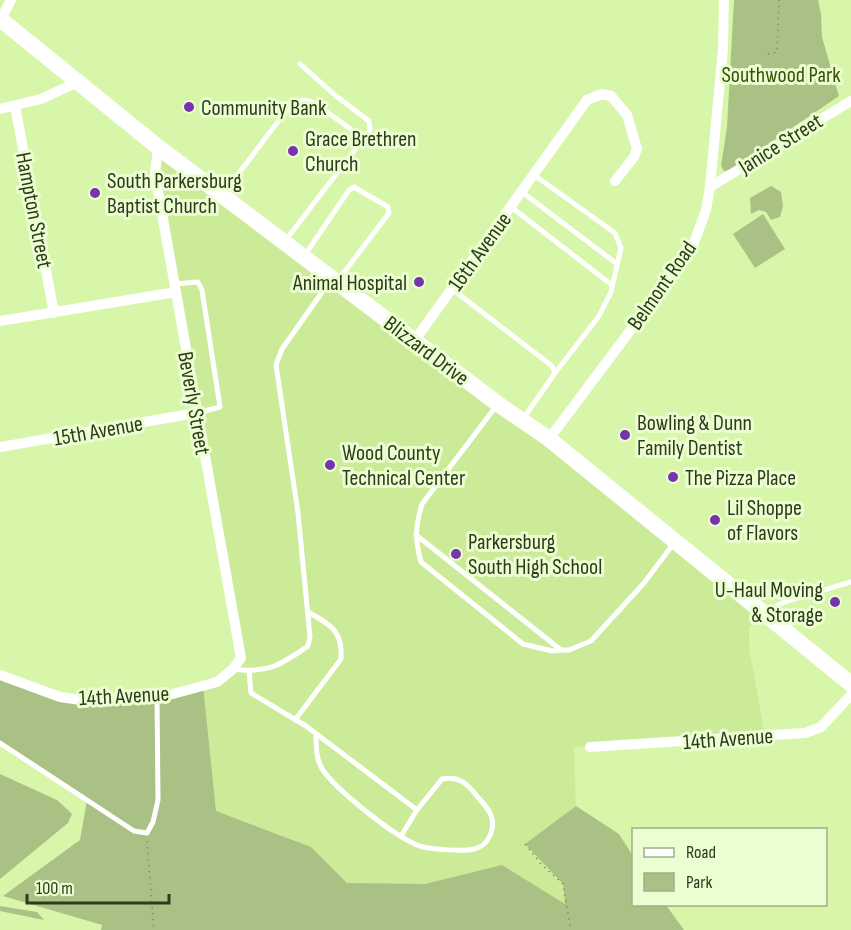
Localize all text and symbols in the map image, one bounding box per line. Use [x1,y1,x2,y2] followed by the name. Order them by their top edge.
[721,62,841,89] park label: Southwood Park
[201,95,327,122] place label: Community Bank
[182,100,196,114] marker: Community Bank
[733,108,828,181] street label: Janice Street
[305,126,416,178] place label: Grace Brethren Church
[286,144,300,158] marker: Grace Brethren Church
[9,150,58,271] street label: Hampton Street
[107,168,242,220] place label: South Parkersburg Baptist Church
[88,186,102,200] marker: South Parkersburg Baptist Church
[443,207,518,297] street label: 16th Avenue
[622,236,703,336] street label: Belmont Road
[292,270,407,297] place label: Animal Hospital
[412,275,426,289] marker: Animal Hospital
[378,310,474,392] street label: Blizzard Drive
[171,349,216,457] street label: Beverly Street
[52,410,145,453] street label: 15th Avenue
[637,410,752,462] place label: Bowling & Dunn Family Dentist
[618,428,632,442] marker: Bowling & Dunn Family Dentist
[342,440,465,492] place label: Wood County Technical Center
[323,458,337,472] marker: Wood County Technical Center
[685,465,796,492] place label: The Pizza Place
[666,470,680,484] marker: The Pizza Place
[727,495,802,547] place label: Lil Shoppe of Flavors
[708,513,722,527] marker: Lil Shoppe of Flavors
[468,529,602,581] place label: Parkersburg South High School
[449,547,463,561] marker: Parkersburg South High School
[715,577,823,629] place label: U-Haul Moving & Storage
[828,595,842,609] marker: U-Haul Moving & Storage
[78,681,170,712] street label: 14th Avenue
[682,723,774,756] street label: 14th Avenue
[632,828,827,906] legend
[686,842,716,863] text: Road
[27,867,170,905] scale bar
[686,872,712,893] text: Park
[36,878,73,899] text: 100 m

